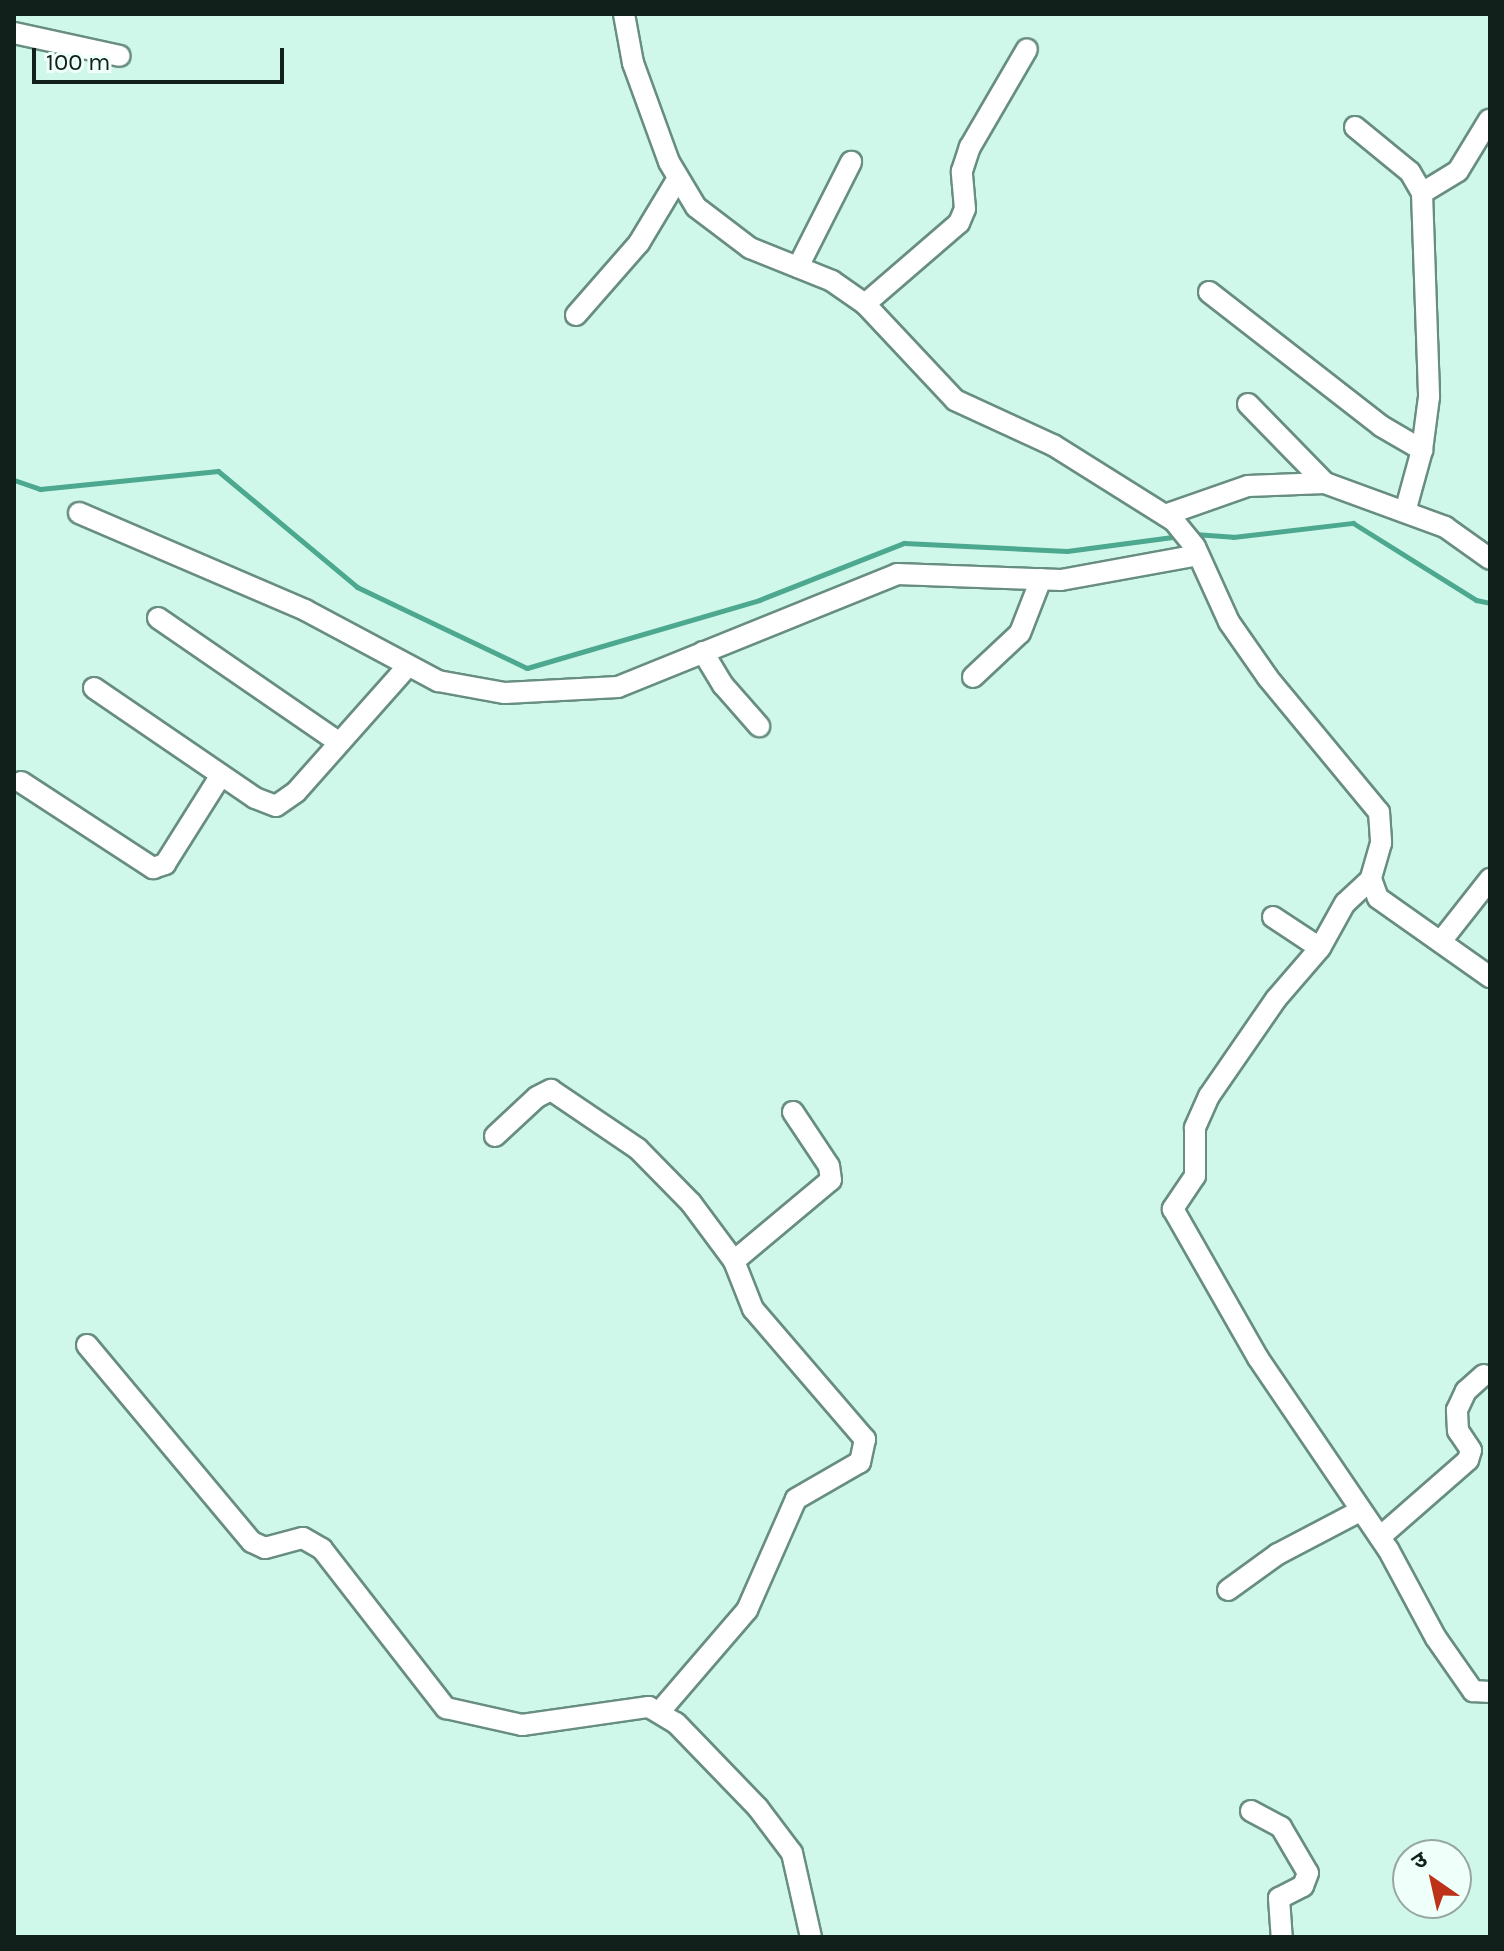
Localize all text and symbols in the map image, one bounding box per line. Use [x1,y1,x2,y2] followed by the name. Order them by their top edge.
[36,32,288,82] scale bar
[46,48,111,76] text: 100 m
[1392,1839,1472,1919] north arrow
[1407,1846,1432,1875] text: उ

